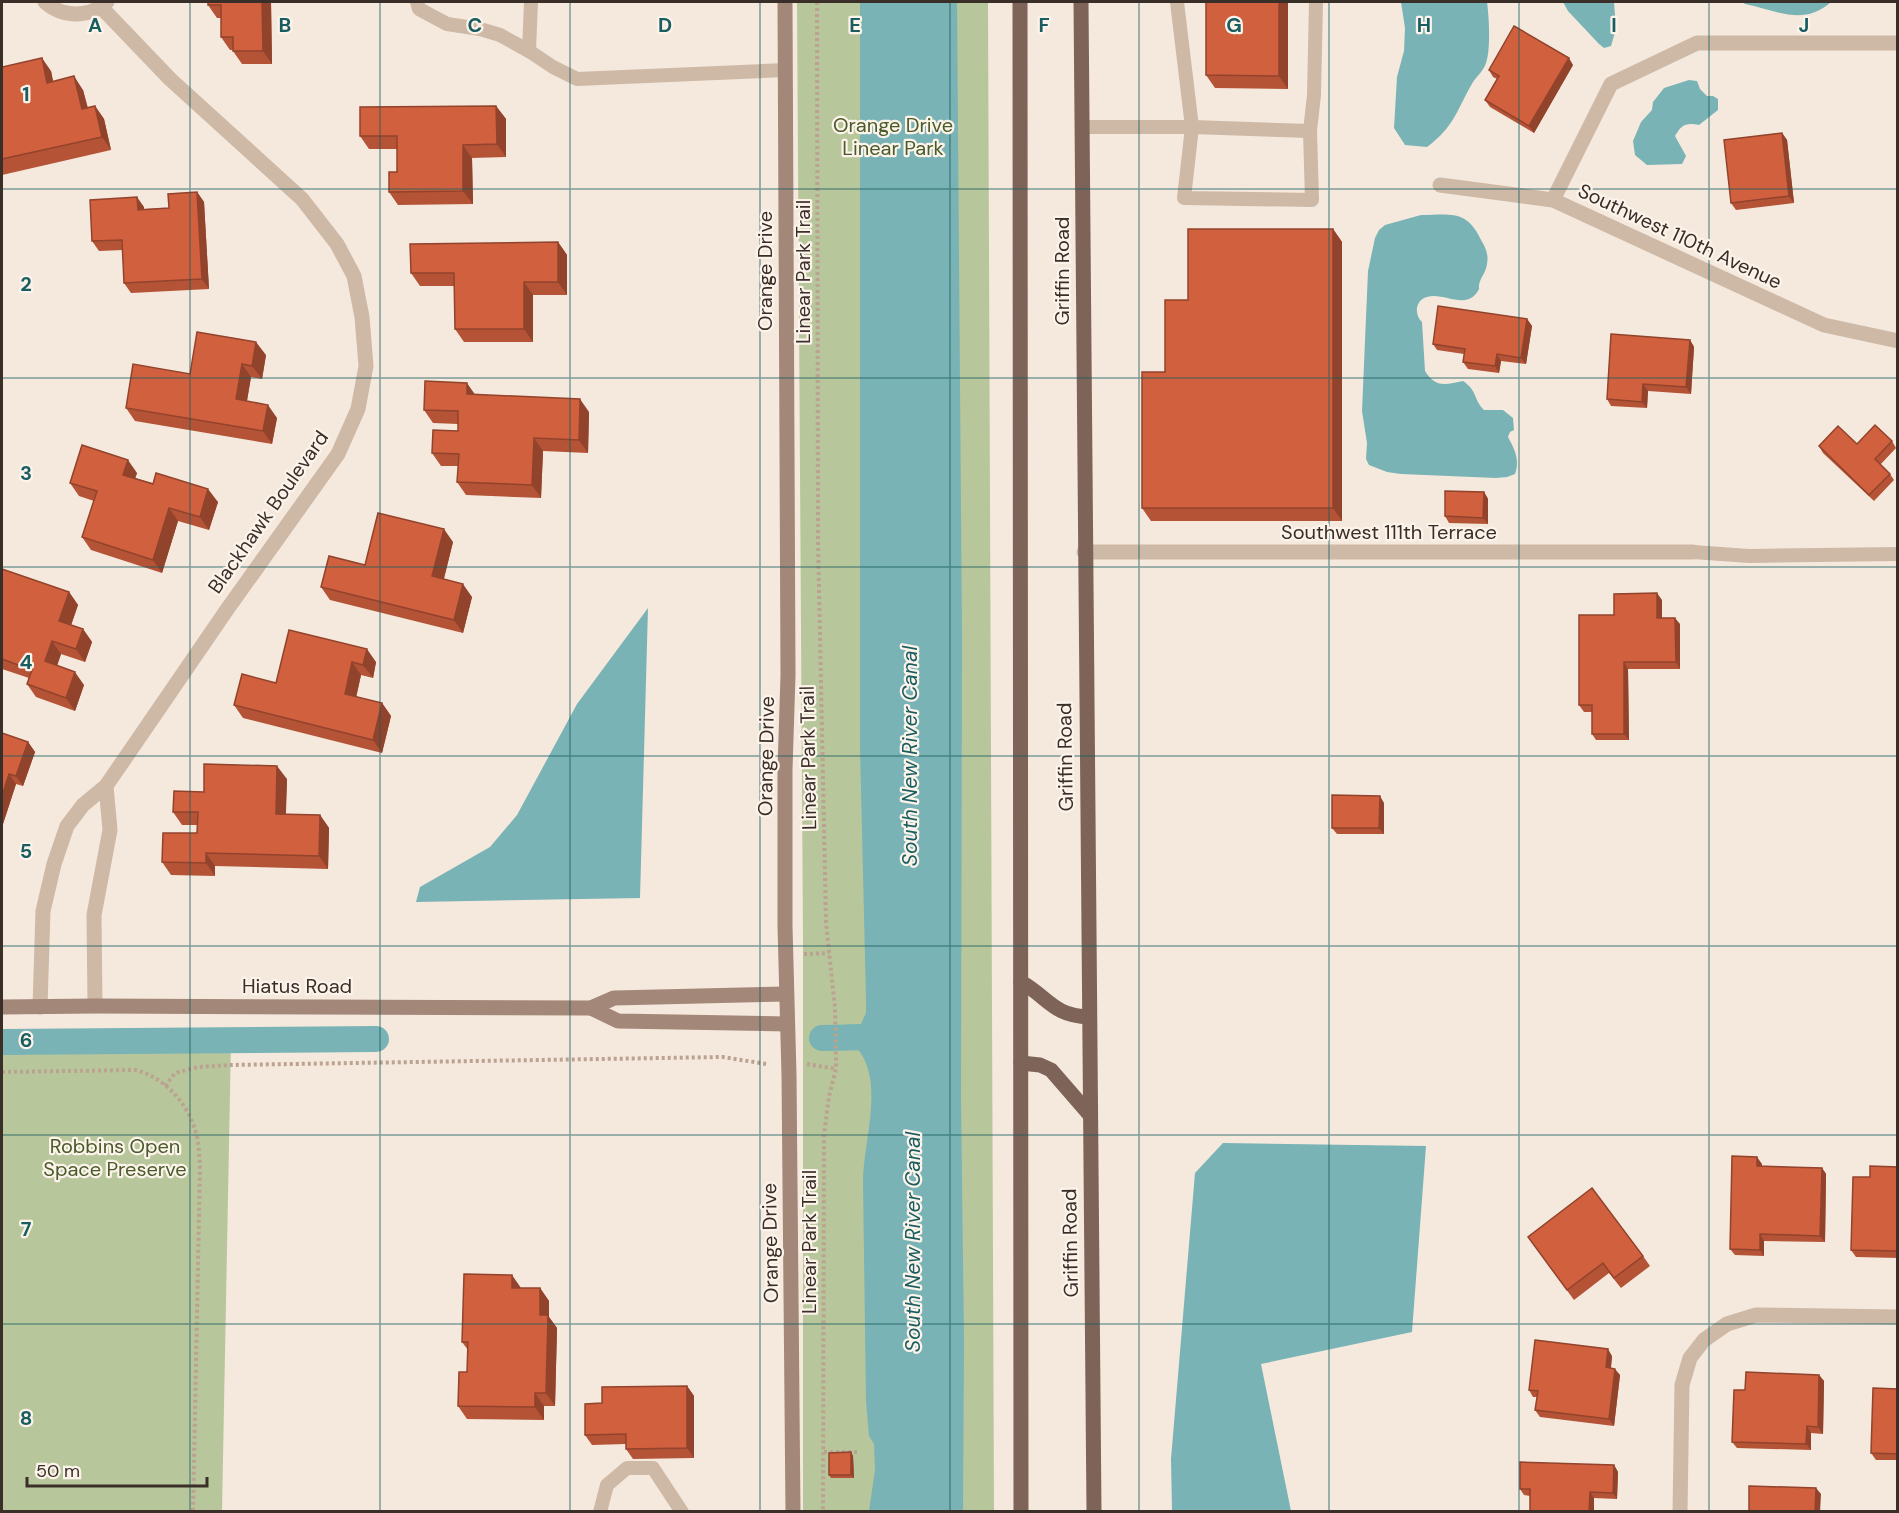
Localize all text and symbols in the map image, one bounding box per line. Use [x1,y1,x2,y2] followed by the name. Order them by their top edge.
[88,12,102,38] text: A
[279,12,291,38] text: B
[468,12,482,38] text: C
[658,12,672,38] text: D
[849,12,861,38] text: E
[1038,12,1050,38] text: F
[1226,12,1242,38] text: G
[1417,12,1431,38] text: H
[1611,12,1617,38] text: I
[1799,12,1809,38] text: J
[22,81,30,107] text: 1
[833,112,953,161] park label: Orange Drive Linear Park
[1574,177,1786,295] street label: Southwest 110th Avenue
[790,200,816,344] street label: Linear Park Trail
[752,211,778,331] street label: Orange Drive
[1049,217,1075,325] street label: Griffin Road
[20,271,32,297] text: 2
[202,425,334,599] street label: Blackhawk Boulevard
[20,460,32,486] text: 3
[1281,519,1497,545] street label: Southwest 111th Terrace
[896,646,924,866] water label: South New River Canal
[20,649,33,675] text: 4
[794,686,822,830] street label: Linear Park Trail
[752,696,780,816] street label: Orange Drive
[1051,702,1079,812] street label: Griffin Road
[20,838,32,864] text: 5
[242,973,352,999] street label: Hiatus Road
[20,1027,32,1053] text: 6
[899,1132,927,1352] water label: South New River Canal
[43,1133,187,1182] park label: Robbins Open Space Preserve
[796,1170,822,1314] street label: Linear Park Trail
[756,1183,784,1303] street label: Orange Drive
[1056,1188,1084,1298] street label: Griffin Road
[21,1216,32,1242] text: 7
[20,1405,32,1431] text: 8
[27,1450,207,1488] scale bar
[36,1459,80,1483] text: 50 m

